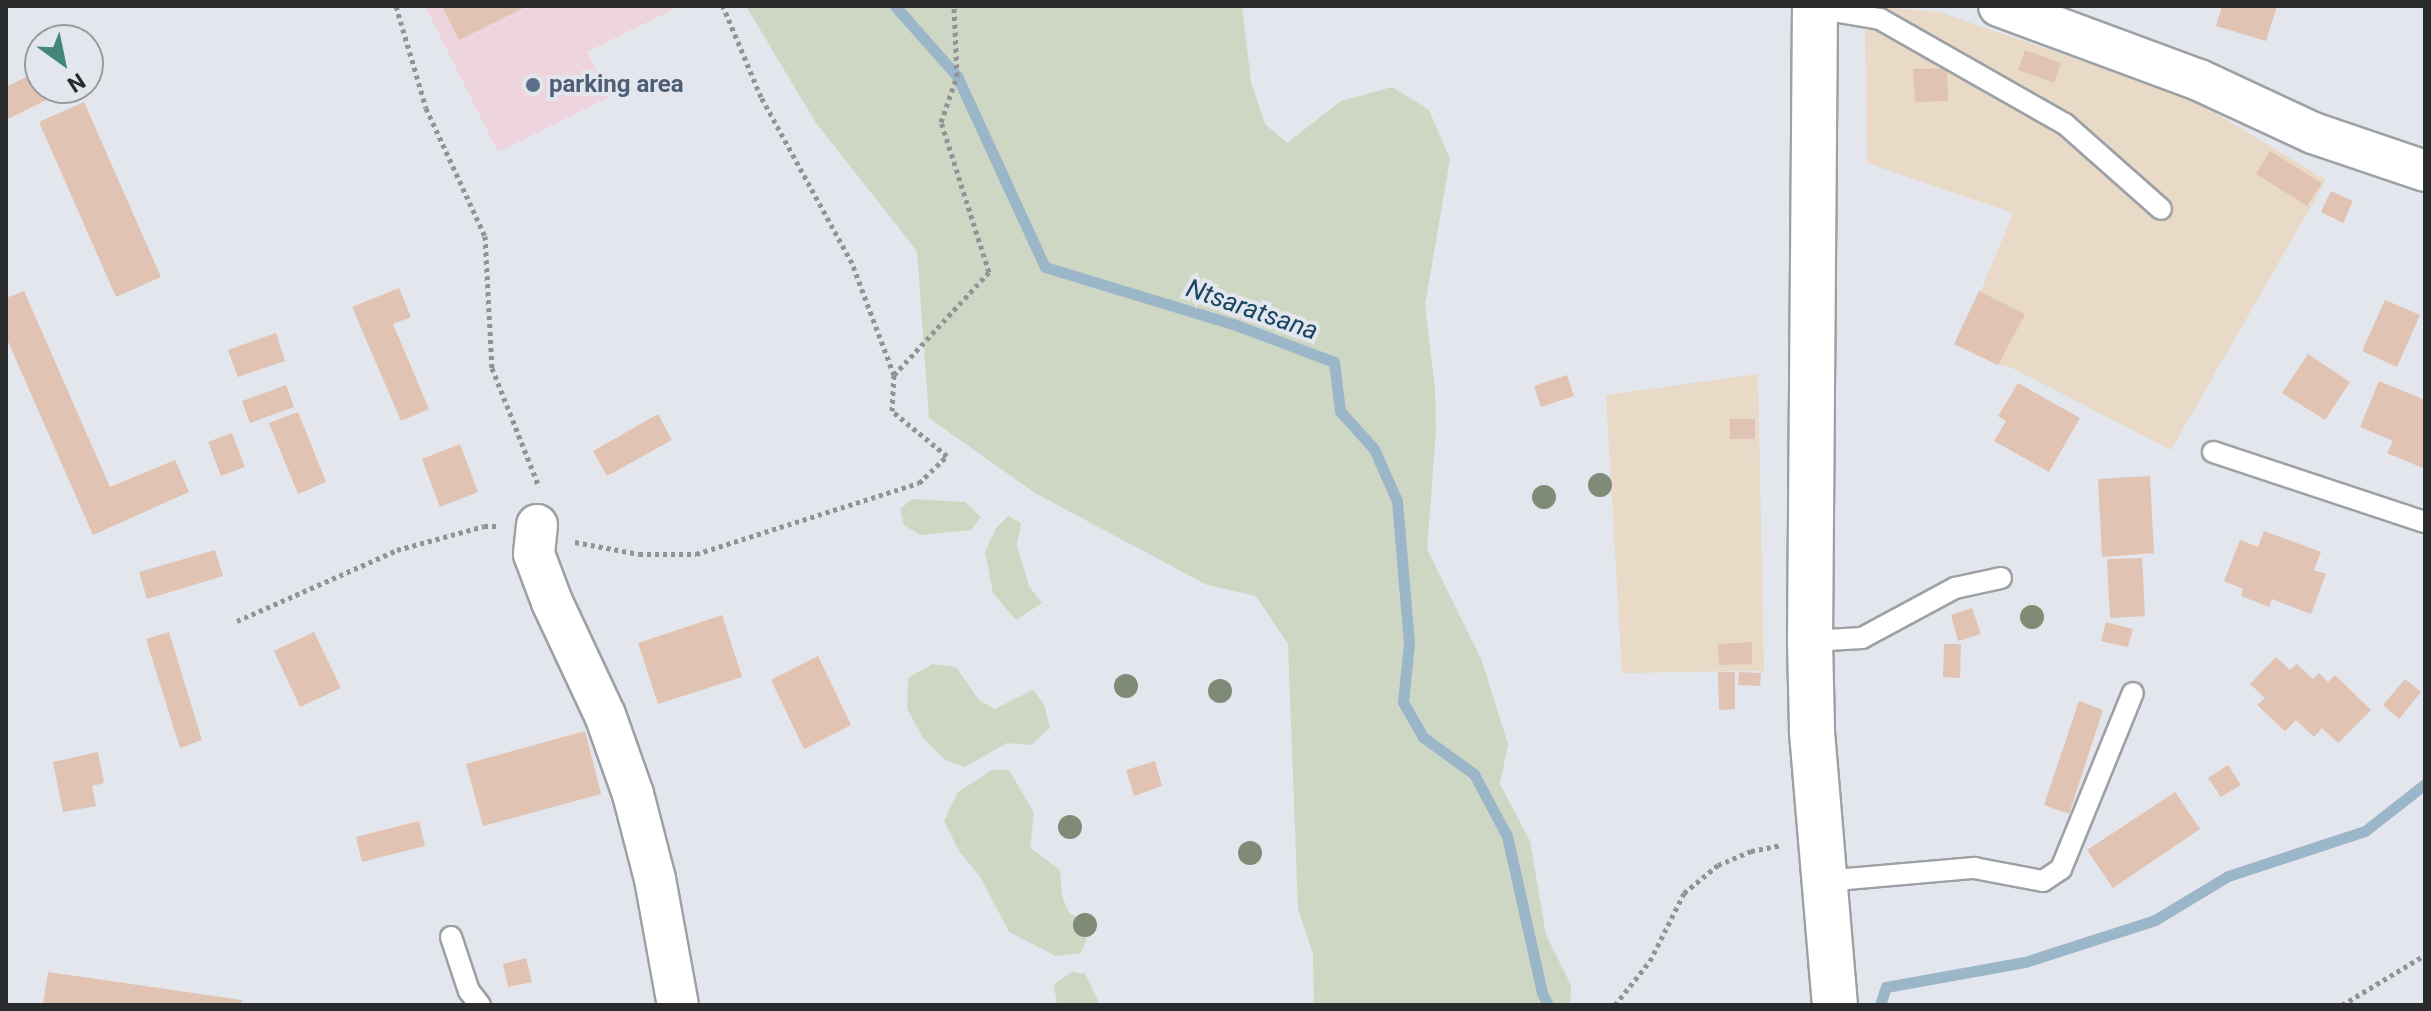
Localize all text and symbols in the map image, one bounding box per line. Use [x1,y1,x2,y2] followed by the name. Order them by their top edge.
[24,24,104,104] north arrow
[63,68,90,98] text: N
[549,71,684,99] place label: parking area
[524,76,542,94] marker: parking area
[1182,273,1322,347] water label: Ntsaratsana

